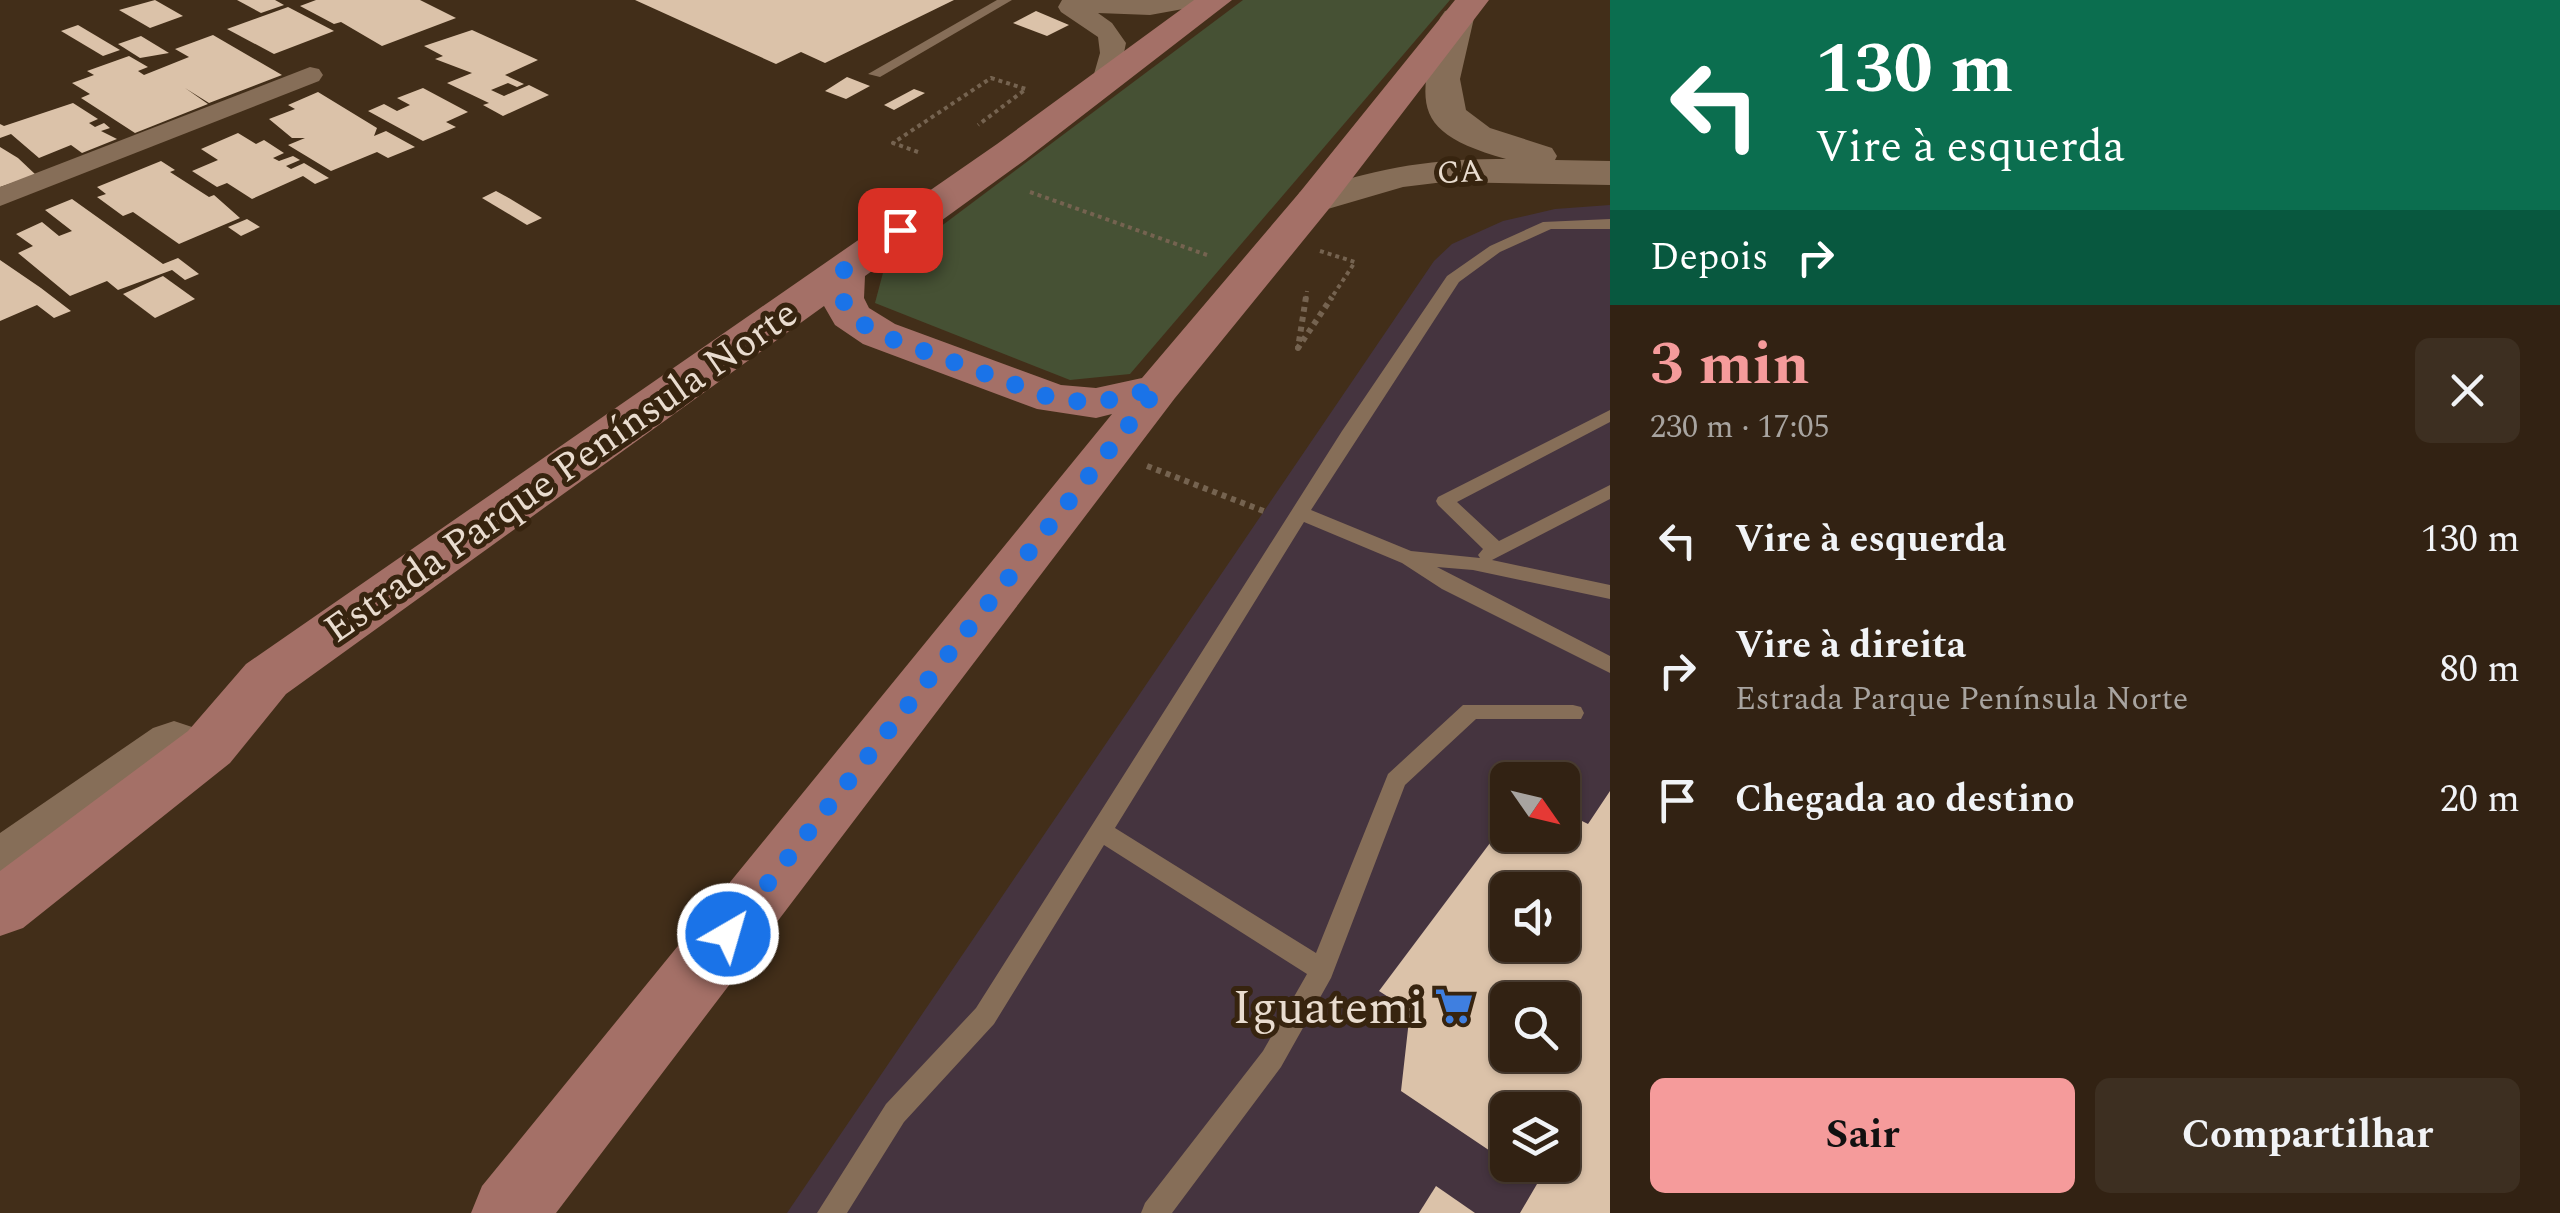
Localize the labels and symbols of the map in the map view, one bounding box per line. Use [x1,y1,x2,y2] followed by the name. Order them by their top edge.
[1435,146,1485,199] street label: CA
[858,188,943,273] pin
[312,285,811,660] street label: Estrada Parque Península Norte
[1490,762,1580,852] north arrow
[676,882,780,986] position arrow
[1232,972,1424,1045] place label: Iguatemi
[1433,985,1475,1027] supermarket icon: Iguatemi

